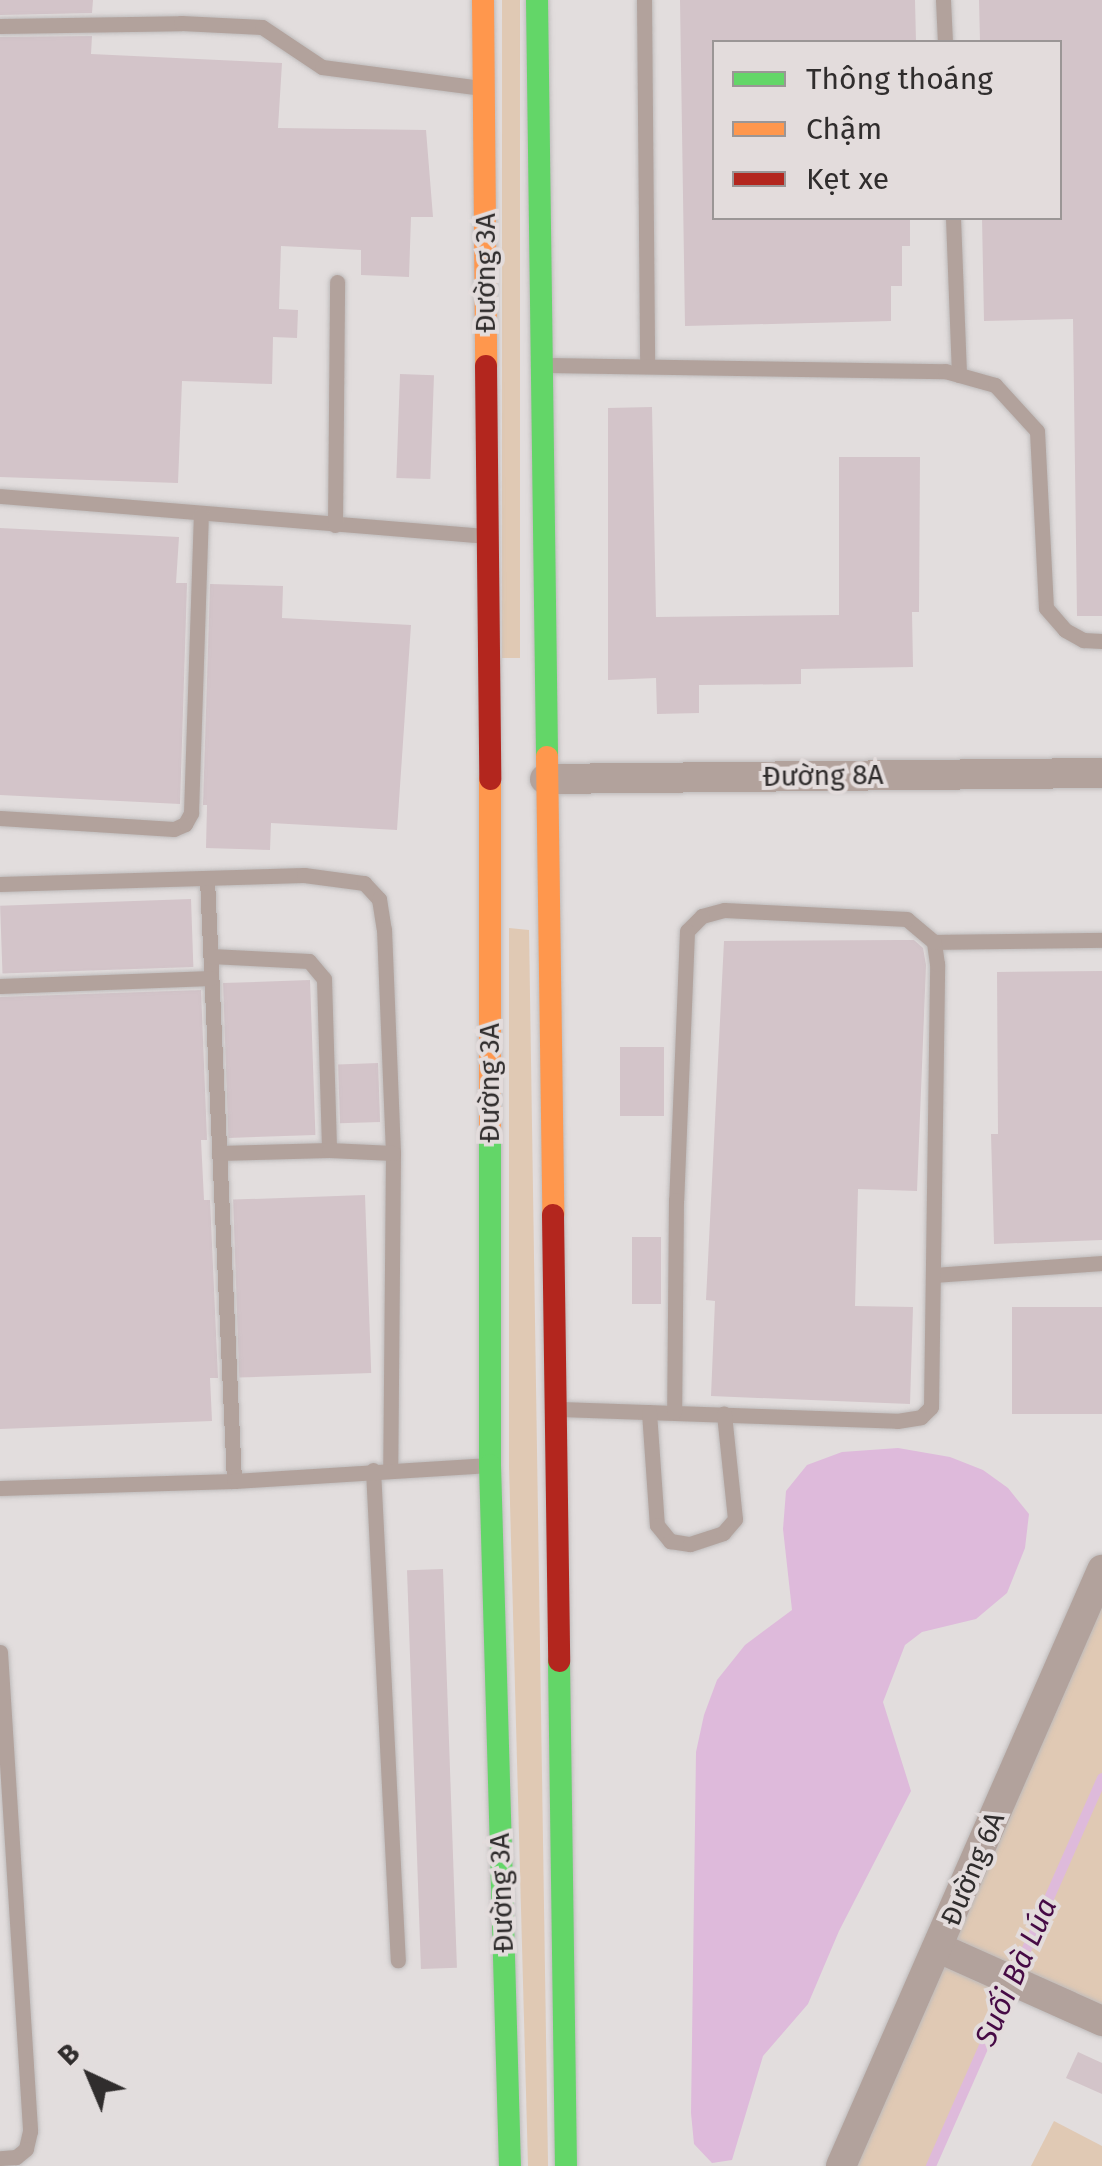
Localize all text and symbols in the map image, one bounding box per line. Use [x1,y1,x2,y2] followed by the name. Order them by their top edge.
[712,40,1062,220] legend
[806,61,993,97] text: Thông thoáng
[806,111,882,147] text: Chậm
[806,161,889,197] text: Kẹt xe
[469,213,503,333] street label: Đường 3A
[762,758,884,794] street label: Đường 8A
[473,1023,507,1143] street label: Đường 3A
[934,1807,1012,1931] street label: Đường 6A
[483,1833,521,1953] street label: Đường 3A
[967,1892,1065,2052] water label: Suối Bà Lúa
[40,2026,140,2126] north arrow
[51,2036,86,2072] text: B

